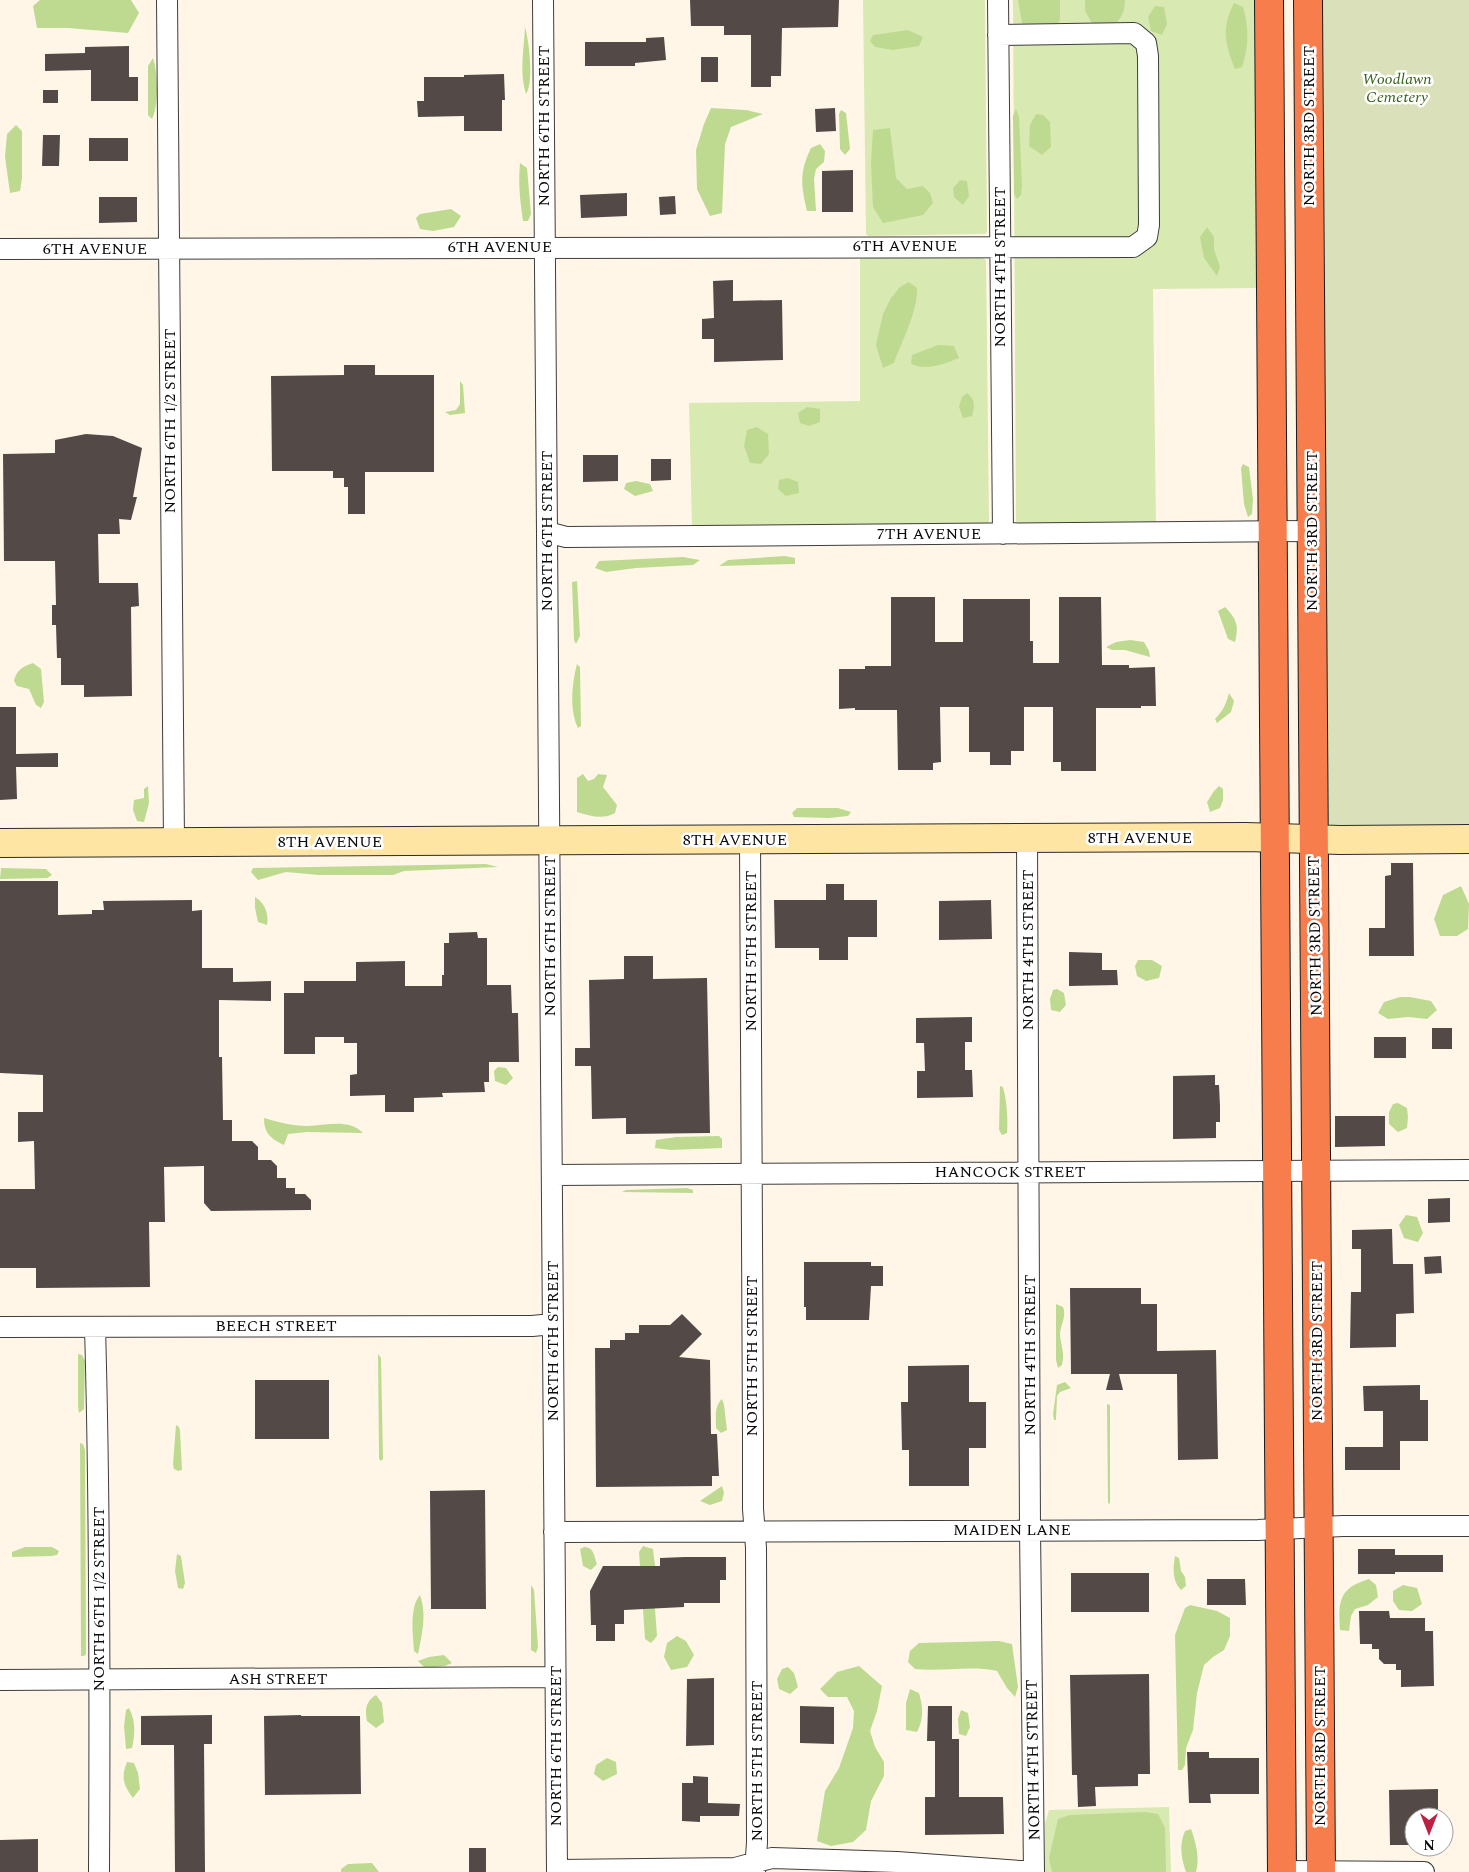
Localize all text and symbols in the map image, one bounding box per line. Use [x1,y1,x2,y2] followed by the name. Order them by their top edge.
[532,45,556,207] street label: NORTH 6TH STREET
[1297,46,1321,206] street label: NORTH 3RD STREET
[1362,67,1432,109] park label: Woodlawn Cemetery
[988,186,1012,348] street label: NORTH 4TH STREET
[853,234,957,258] street label: 6TH AVENUE
[448,235,552,259] street label: 6TH AVENUE
[43,237,147,261] street label: 6TH AVENUE
[158,328,182,514] street label: NORTH 6TH 1/2 STREET
[535,450,559,612] street label: NORTH 6TH STREET
[1300,451,1324,611] street label: NORTH 3RD STREET
[877,522,981,546] street label: 7TH AVENUE
[1088,826,1192,850] street label: 8TH AVENUE
[683,828,787,852] street label: 8TH AVENUE
[278,830,382,854] street label: 8TH AVENUE
[538,855,562,1017] street label: NORTH 6TH STREET
[1302,855,1328,1016] street label: NORTH 3RD STREET
[1016,869,1040,1031] street label: NORTH 4TH STREET
[739,870,763,1032] street label: NORTH 5TH STREET
[934,1160,1086,1184] street label: HANCOCK STREET
[541,1260,565,1422] street label: NORTH 6TH STREET
[1305,1261,1329,1421] street label: NORTH 3RD STREET
[1018,1274,1042,1436] street label: NORTH 4TH STREET
[740,1275,764,1437] street label: NORTH 5TH STREET
[215,1314,337,1338] street label: BEECH STREET
[87,1506,111,1692] street label: NORTH 6TH 1/2 STREET
[953,1518,1071,1542] street label: MAIDEN LANE
[544,1665,568,1827] street label: NORTH 6TH STREET
[1308,1666,1332,1826] street label: NORTH 3RD STREET
[229,1667,328,1691] street label: ASH STREET
[1020,1679,1046,1841] street label: NORTH 4TH STREET
[745,1680,769,1842] street label: NORTH 5TH STREET
[1404,1807,1454,1857] north arrow
[1423,1834,1435,1855] text: N

